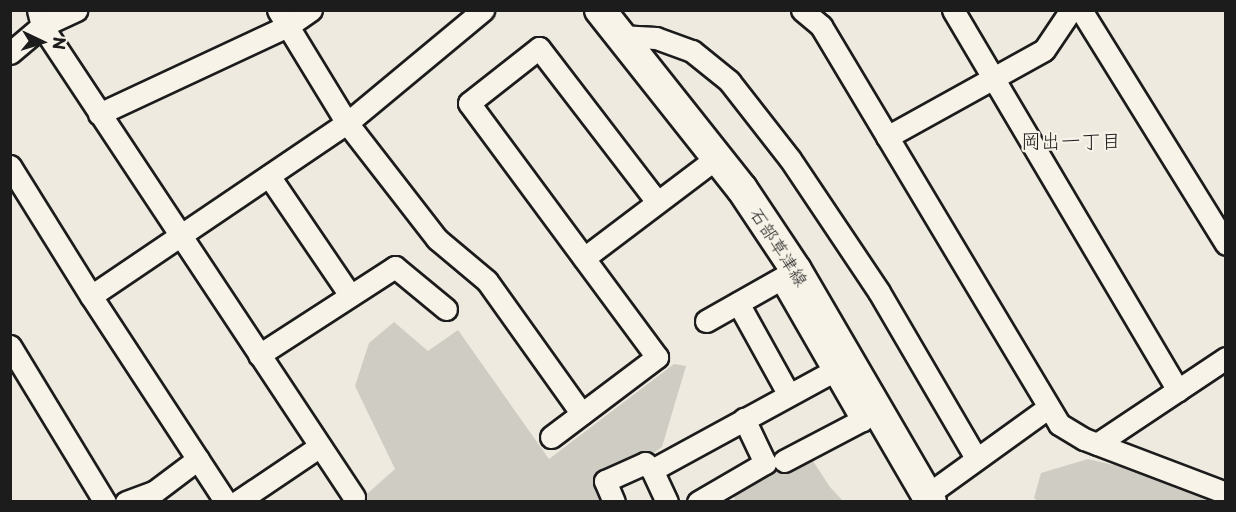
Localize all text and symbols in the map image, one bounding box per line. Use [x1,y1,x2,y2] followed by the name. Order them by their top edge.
[12,12,72,72] north arrow
[48,36,72,50] text: N
[1021,128,1121,152] district label: 岡出一丁目
[745,203,813,291] street label: 石部草津線

